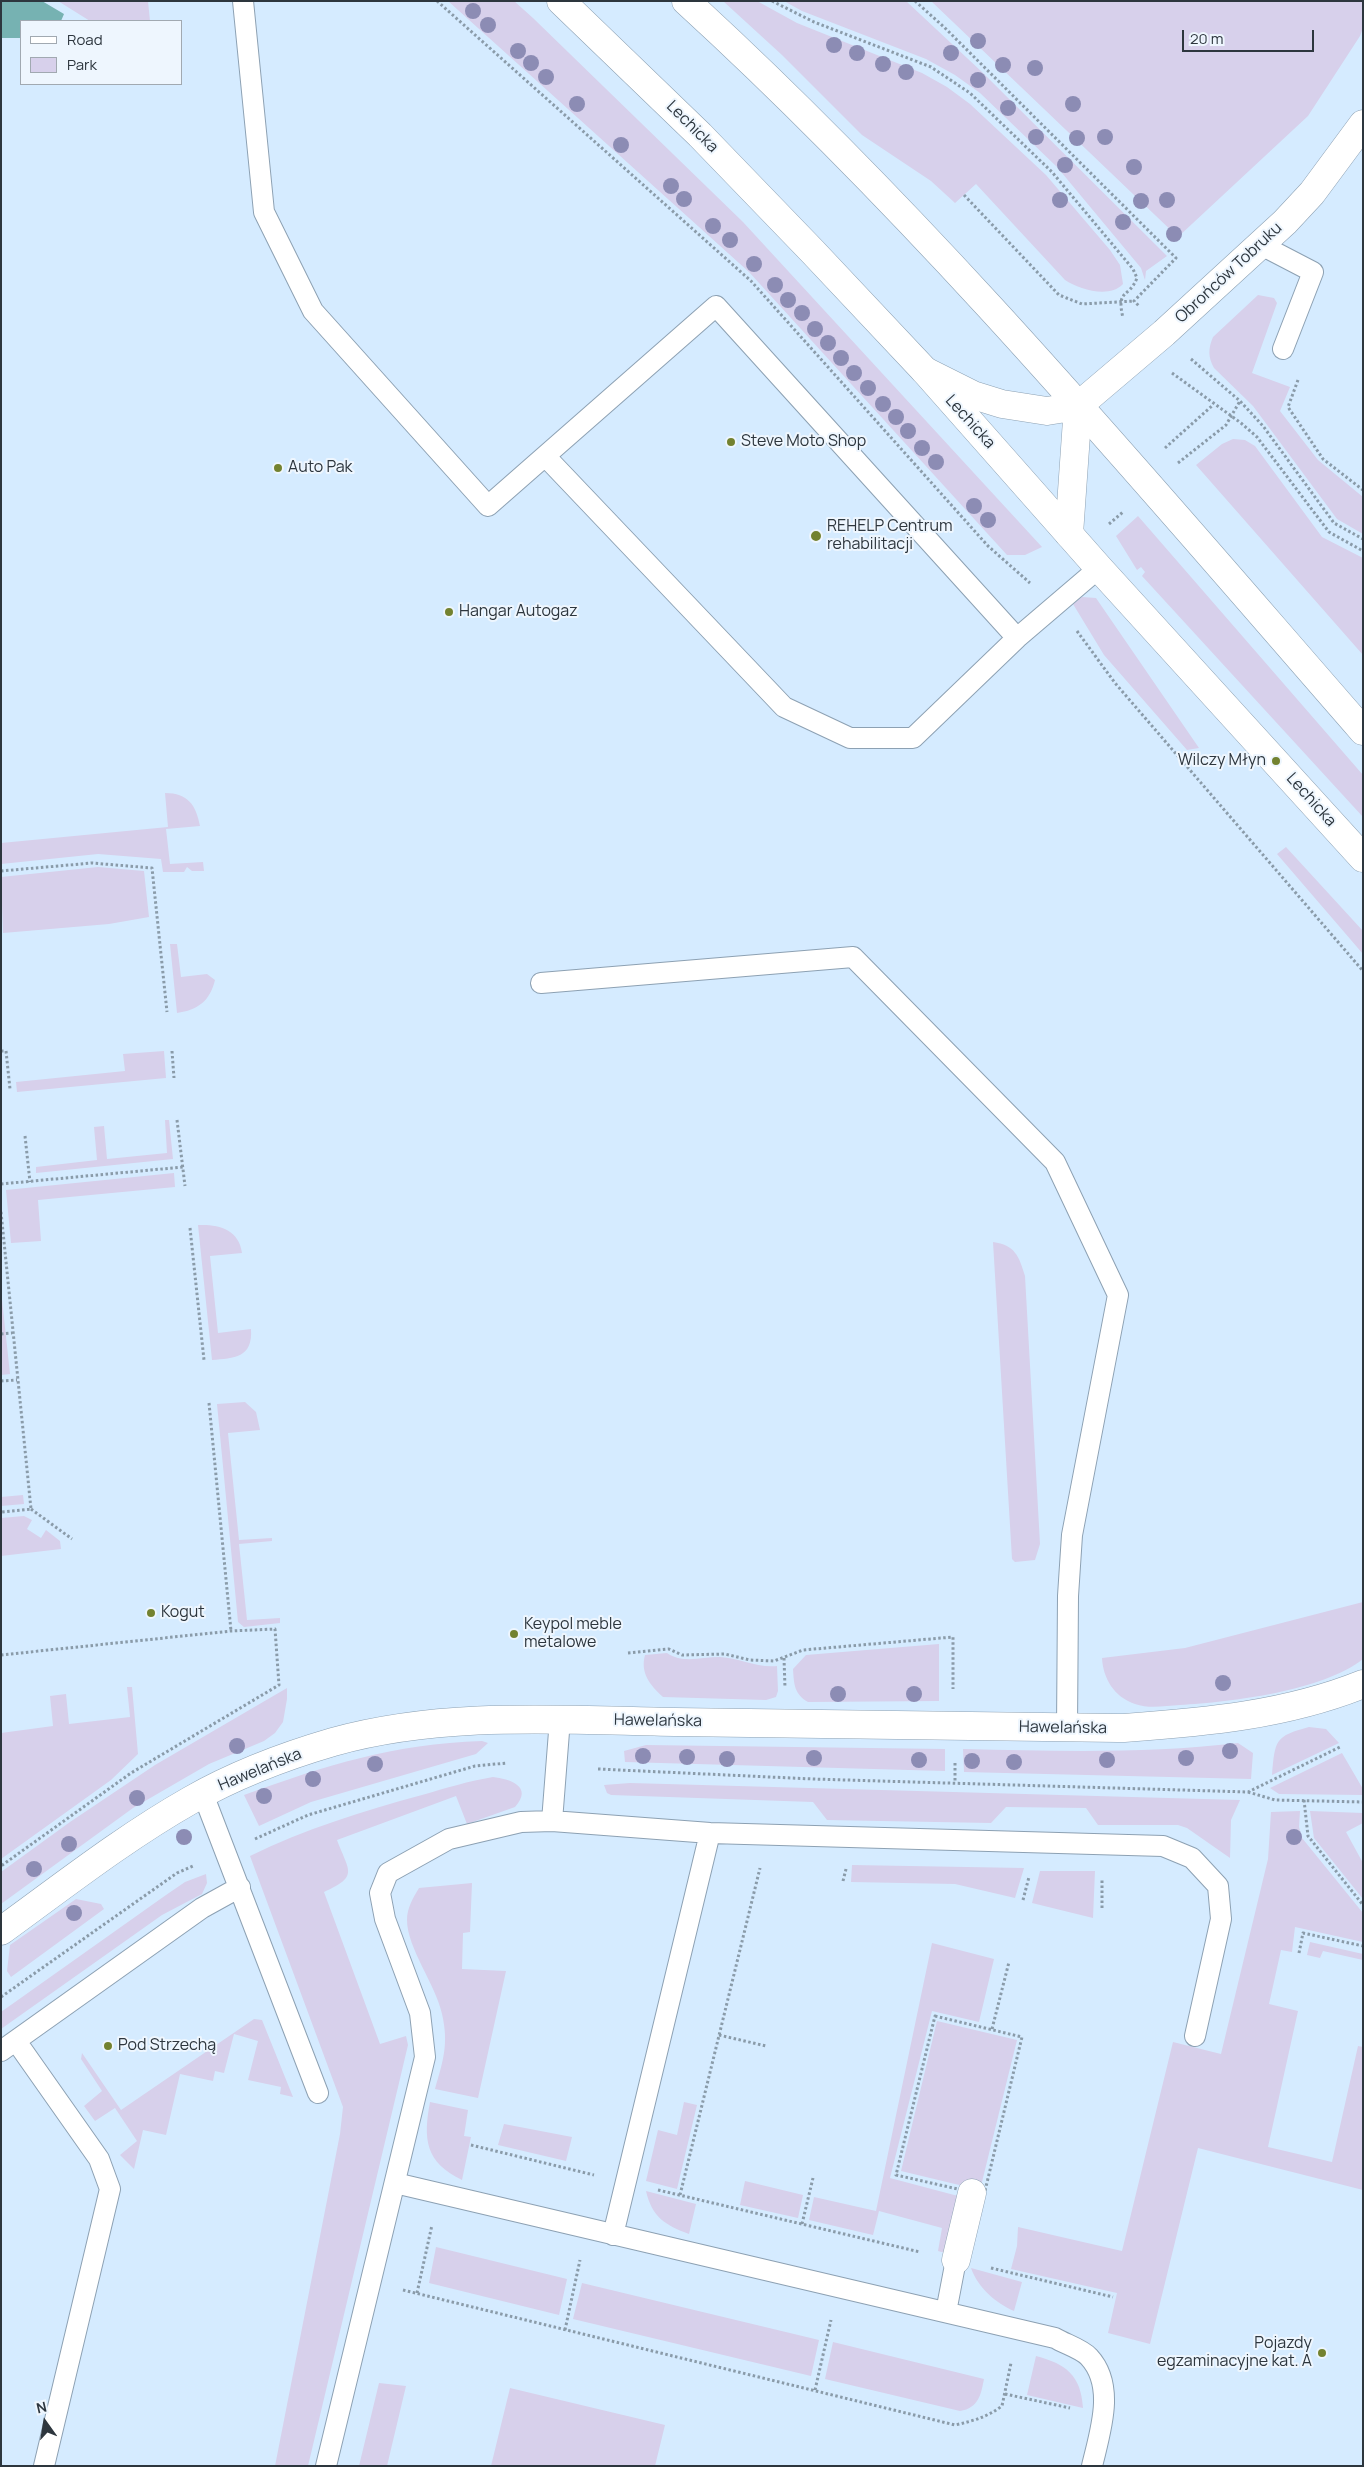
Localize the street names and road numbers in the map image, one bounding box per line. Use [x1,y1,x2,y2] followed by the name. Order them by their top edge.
[662,97,722,157] street label: Lechicka
[1172,219,1286,327] street label: Obrońców Tobruku
[941,391,999,453] street label: Lechicka
[1282,769,1340,831] street label: Lechicka
[614,1711,702,1731] street label: Hawelańska
[1019,1718,1107,1738] street label: Hawelańska
[216,1745,304,1795] street label: Hawelańska

